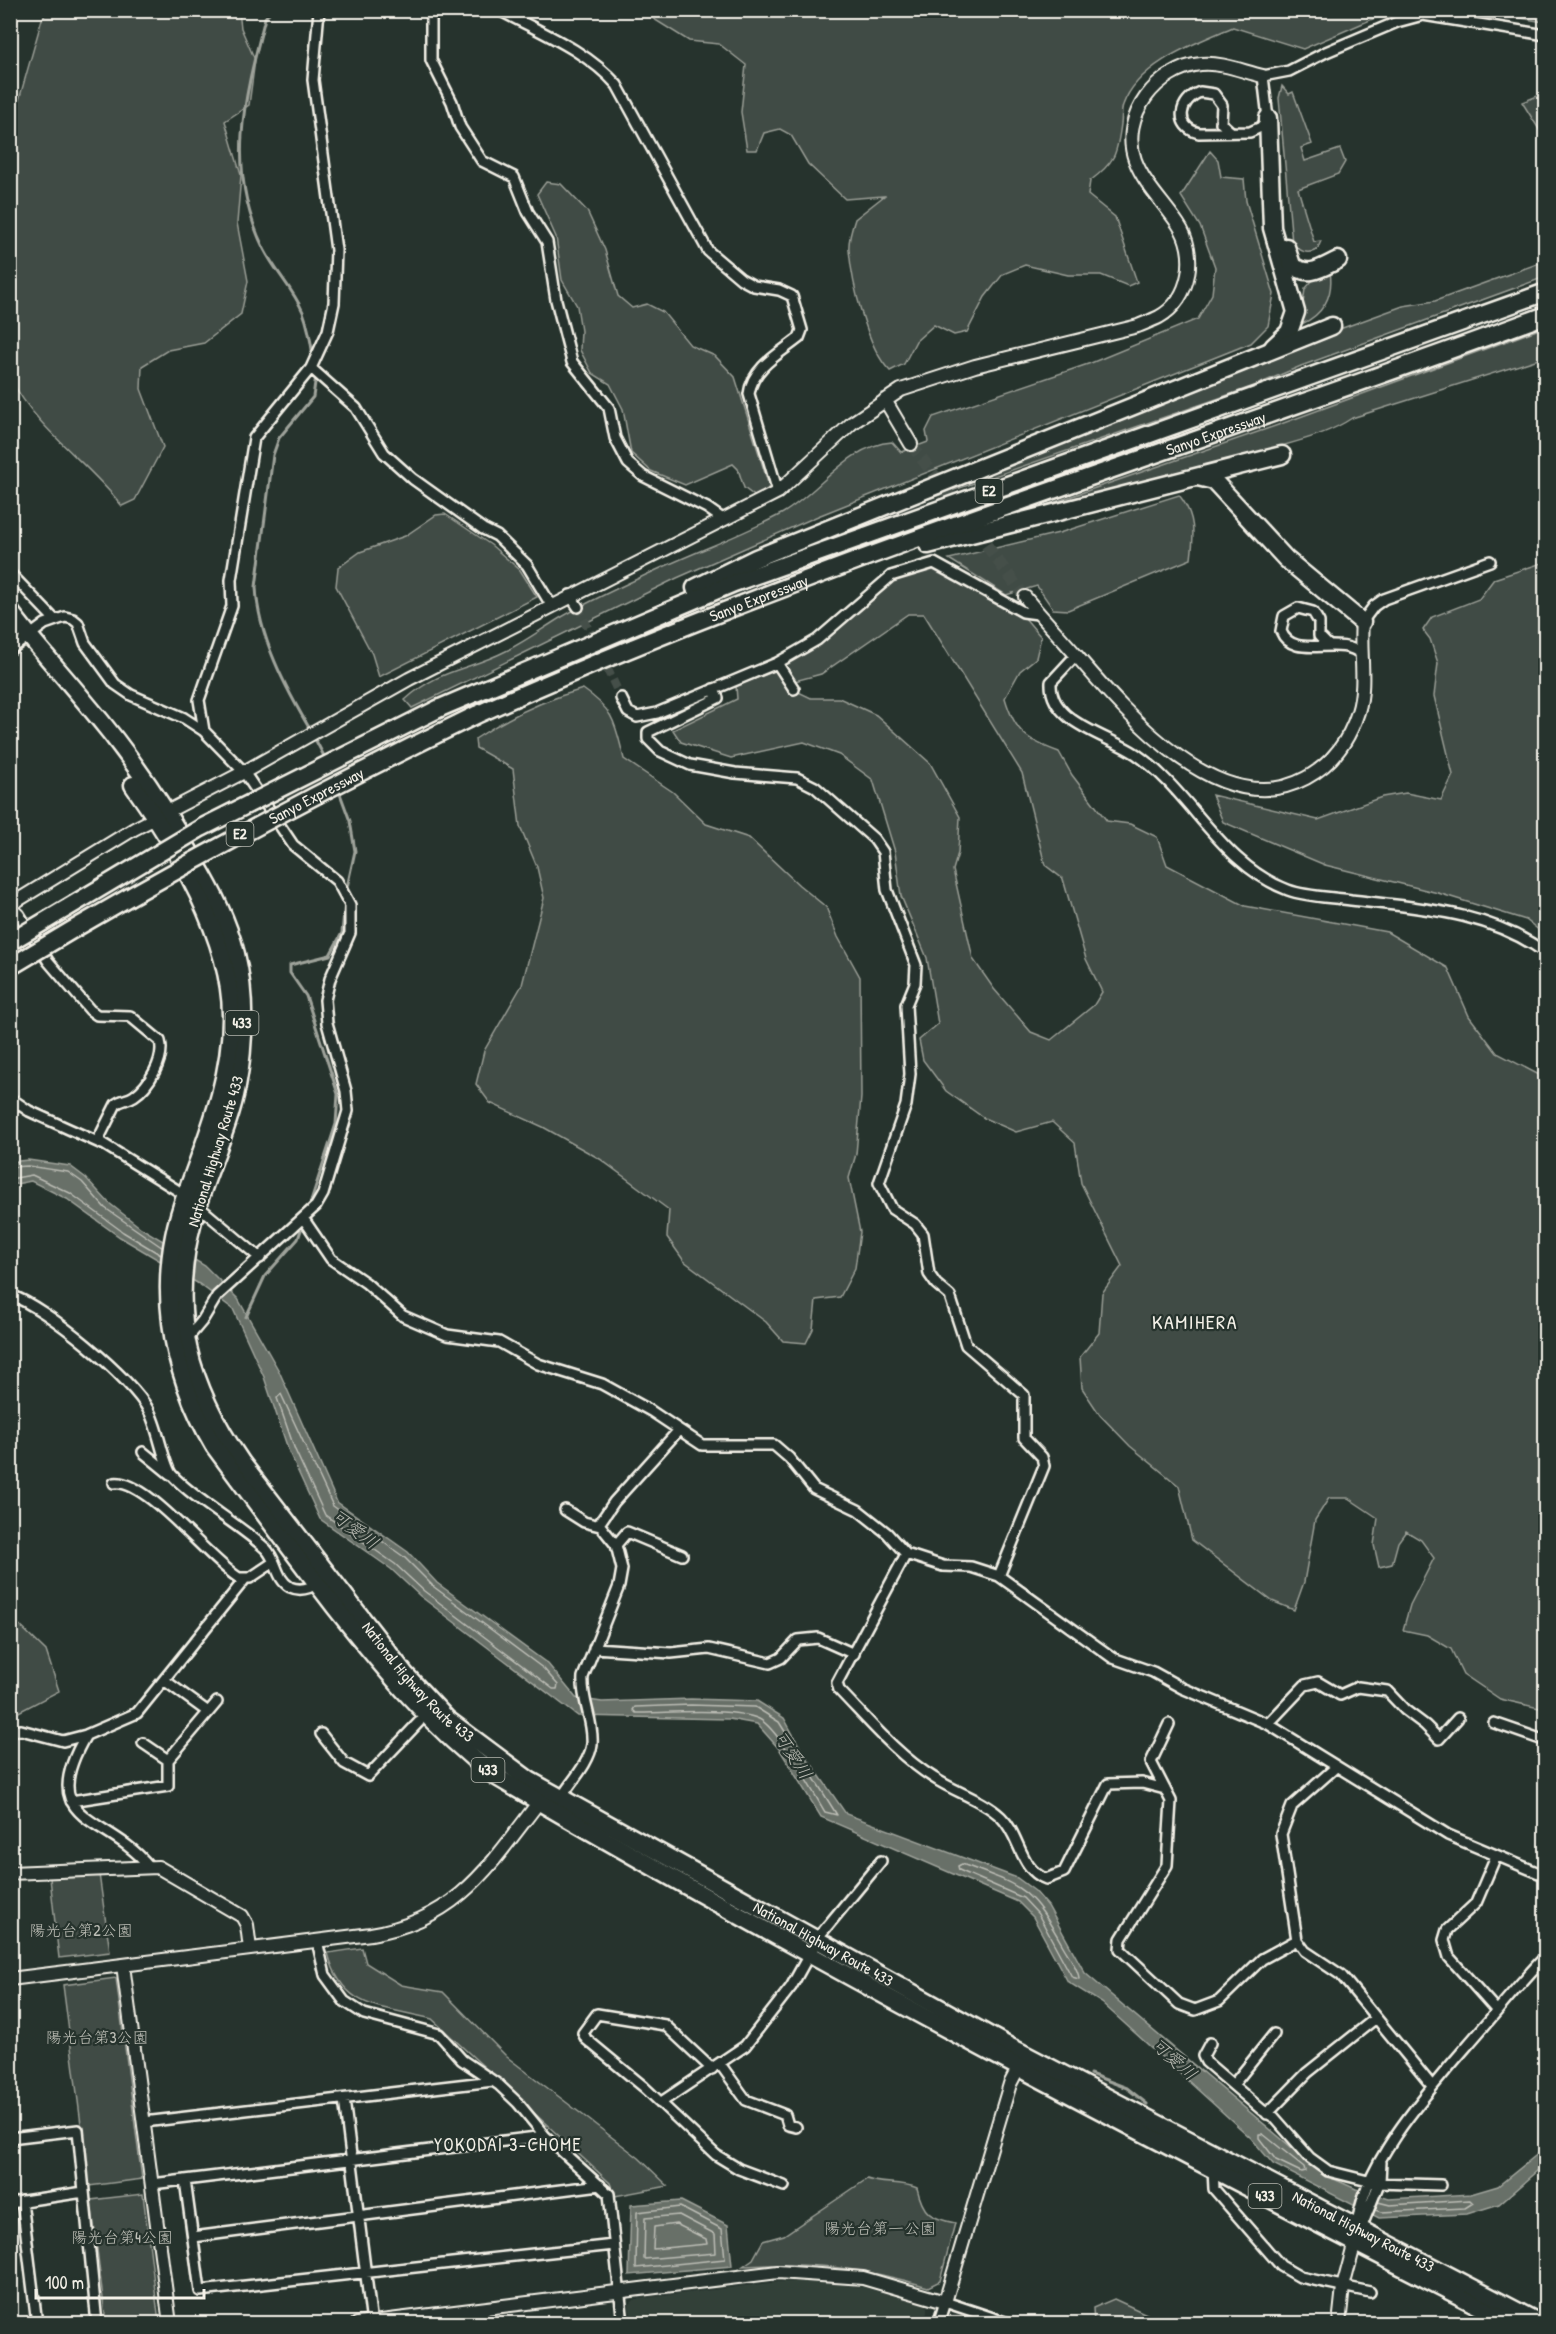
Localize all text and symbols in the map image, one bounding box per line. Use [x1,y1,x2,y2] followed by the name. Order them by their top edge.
[1163,405,1269,461] street label: Sanyo Expressway
[976,479,1002,503] road number: E2
[706,569,811,627] street label: Sanyo Expressway
[265,762,368,829] street label: Sanyo Expressway
[226,822,254,846] road number: E2
[226,1011,258,1035] road number: 433
[182,1073,248,1229] street label: National Highway Route 433
[1152,1308,1238,1335] district label: KAMIHERA
[326,1502,384,1555] water label: 可愛川
[357,1617,479,1747] street label: National Highway Route 433
[768,1725,819,1784] water label: 可愛川
[472,1758,504,1782] road number: 433
[750,1896,898,1991] street label: National Highway Route 433
[29,1919,133,1941] park label: 陽光台第2公園
[45,2026,149,2048] park label: 陽光台第3公園
[1146,2031,1203,2086] water label: 可愛川
[434,2132,582,2157] district label: YOKODAI 3-CHOME
[1248,2184,1282,2208] road number: 433
[1289,2185,1438,2277] street label: National Highway Route 433
[824,2217,936,2239] park label: 陽光台第一公園
[71,2226,173,2248] park label: 陽光台第4公園
[36,2262,204,2300] scale bar
[45,2270,84,2295] text: 100 m

